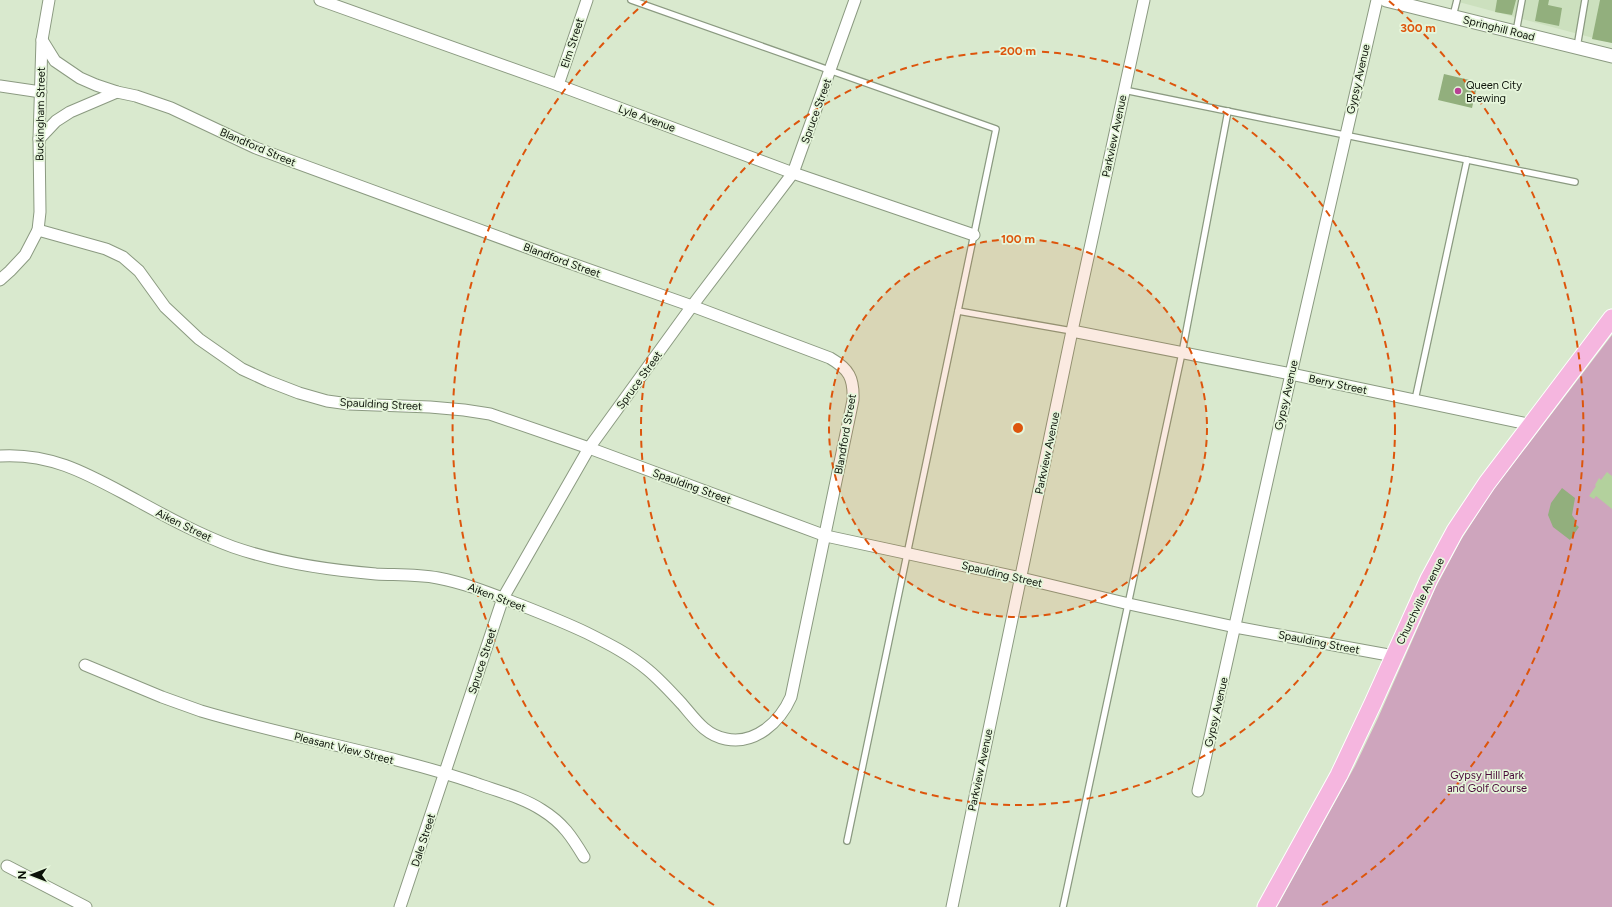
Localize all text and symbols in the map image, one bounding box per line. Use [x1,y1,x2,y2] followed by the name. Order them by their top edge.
[1462,13,1536,44] street label: Springhill Road
[558,17,587,70] street label: Elm Street
[1400,21,1436,35] text: 300 m
[1344,43,1373,115] street label: Gypsy Avenue
[1000,44,1036,58] text: 200 m
[33,67,48,161] street label: Buckingham Street
[799,77,834,146] street label: Spruce Street
[1466,79,1522,105] place label: Queen City Brewing
[1453,86,1463,96] marker: Queen City Brewing
[1099,94,1130,178] street label: Parkview Avenue
[617,102,677,135] street label: Lyle Avenue
[218,126,298,169] street label: Blandford Street
[1001,232,1035,246] text: 100 m
[521,240,602,281] street label: Blandford Street
[614,349,665,412] street label: Spruce Street
[1272,359,1301,431] street label: Gypsy Avenue
[1307,372,1368,397] street label: Berry Street
[832,393,859,475] street label: Blandford Street
[339,396,423,413] street label: Spaulding Street
[1032,411,1063,495] street label: Parkview Avenue
[1011,421,1025,435] centre of rings
[651,466,733,507] street label: Spaulding Street
[154,506,214,545] street label: Aiken Street
[1394,556,1447,647] street label: Churchville Avenue
[960,559,1044,590] street label: Spaulding Street
[466,580,528,614] street label: Aiken Street
[466,627,499,696] street label: Spruce Street
[1277,628,1361,657] street label: Spaulding Street
[1202,676,1231,748] street label: Gypsy Avenue
[965,728,996,812] street label: Parkview Avenue
[293,730,395,767] street label: Pleasant View Street
[1447,769,1527,795] park label: Gypsy Hill Park and Golf Course
[409,812,438,868] street label: Dale Street
[12,855,52,895] north arrow
[16,871,29,879] text: N

